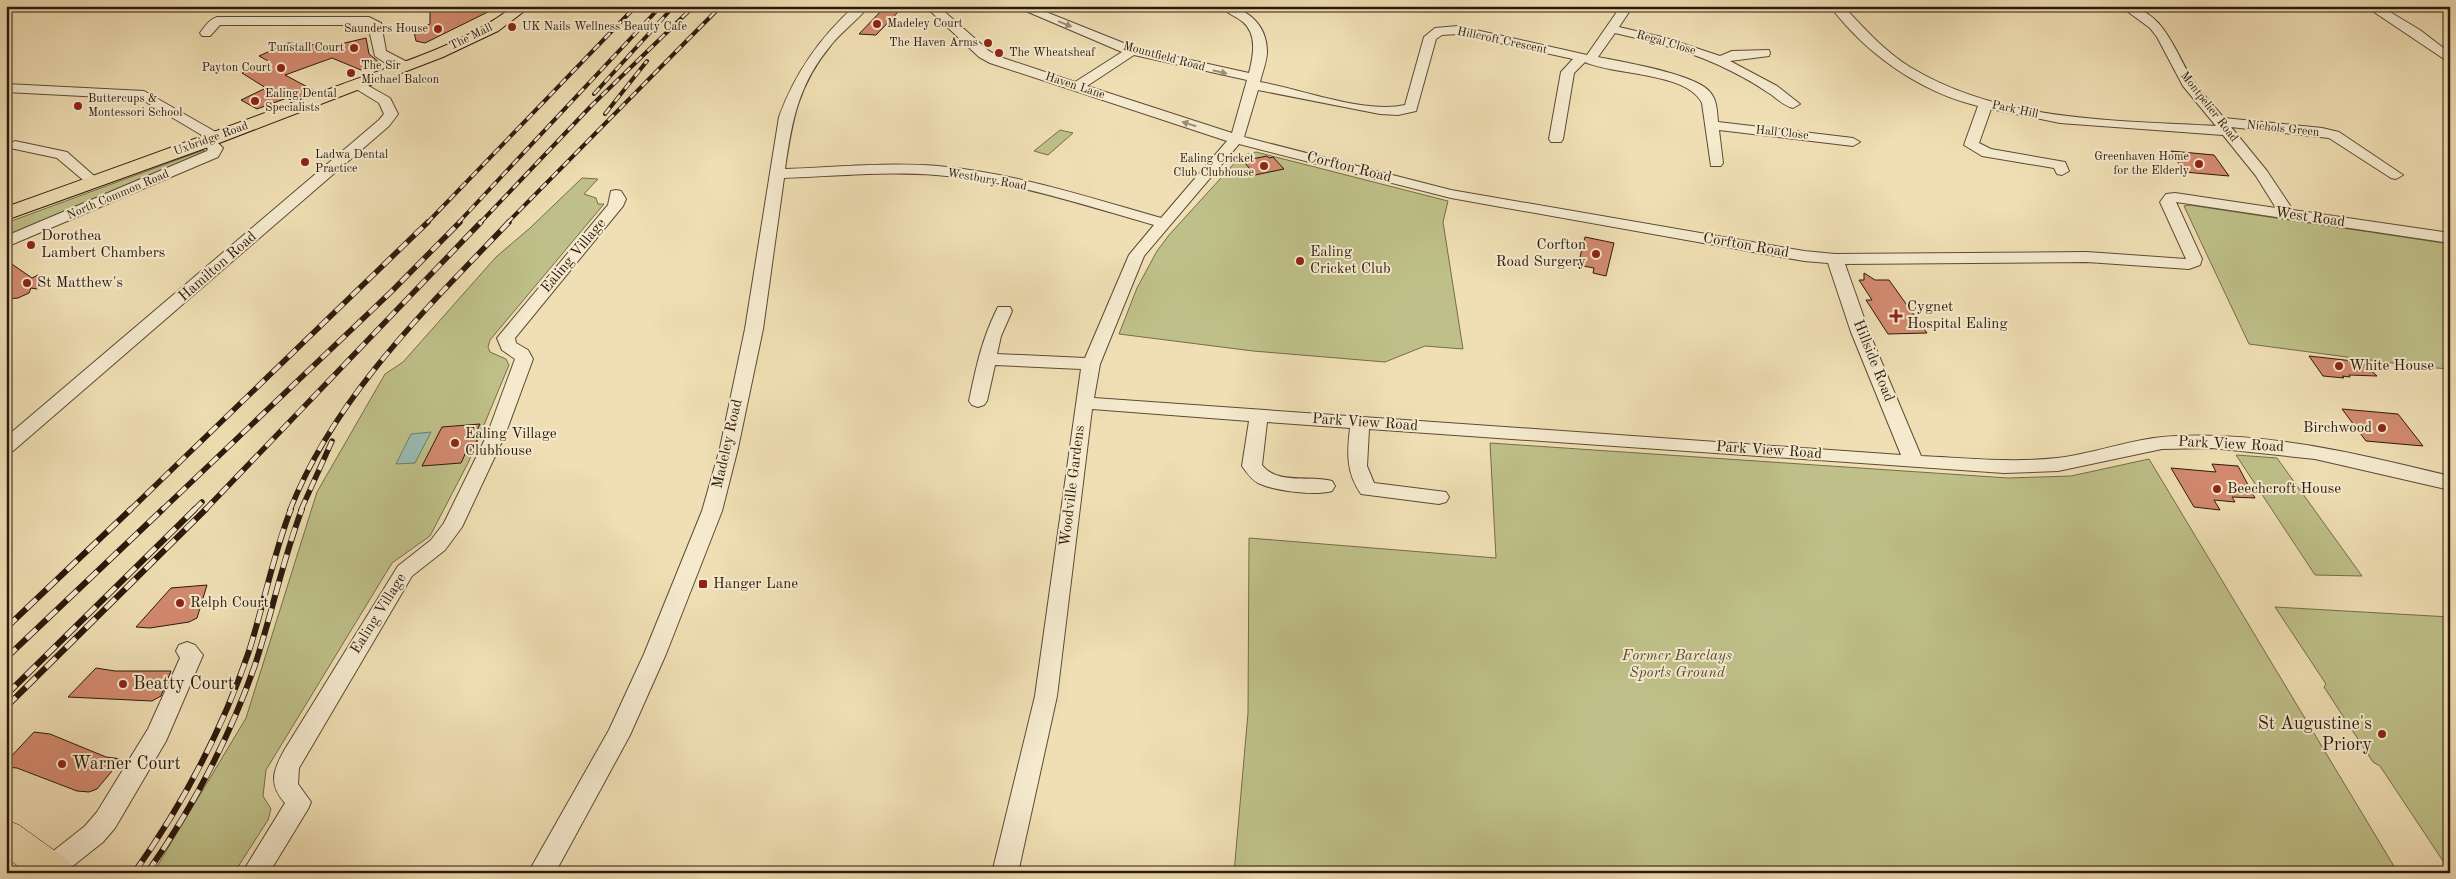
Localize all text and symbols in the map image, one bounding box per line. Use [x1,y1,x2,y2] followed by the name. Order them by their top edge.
[871,18,883,30] marker: Madeley Court
[887,18,963,30] place label: Madeley Court
[447,21,495,53] street label: The Mall
[506,21,518,33] marker: UK Nails Wellness Beauty Cafe
[522,21,687,33] place label: UK Nails Wellness Beauty Cafe
[1058,21,1072,29] one-way arrow
[344,23,428,35] place label: Saunders House
[432,23,444,35] marker: Saunders House
[1456,26,1548,56] street label: Hillcroft Crescent
[1635,29,1697,57] street label: Regal Close
[889,37,978,49] place label: The Haven Arms
[982,37,994,49] marker: The Haven Arms
[1122,40,1206,74] street label: Mountfield Road
[268,42,344,54] place label: Tunstall Court
[348,42,360,54] marker: Tunstall Court
[993,47,1005,59] marker: The Wheatsheaf
[1009,47,1096,59] place label: The Wheatsheaf
[361,60,440,86] place label: The Sir Michael Balcon
[202,62,271,74] place label: Payton Court
[275,62,287,74] marker: Payton Court
[345,67,357,79] marker: The Sir Michael Balcon
[1213,68,1228,76] one-way arrow
[2178,70,2240,144] street label: Montpelier Road
[1044,71,1107,101] street label: Haven Lane
[265,88,337,114] place label: Ealing Dental Specialists
[88,93,182,119] place label: Buttercups & Montessori School
[249,95,261,107] marker: Ealing Dental Specialists
[1991,99,2039,121] street label: Park Hill
[72,100,84,112] marker: Buttercups & Montessori School
[1182,119,1197,127] one-way arrow
[2246,119,2320,139] street label: Nichols Green
[172,120,250,158] street label: Uxbridge Road
[1755,124,1810,142] street label: Hall Close
[315,149,388,175] place label: Ladwa Dental Practice
[1305,150,1393,186] street label: Corfton Road
[2094,151,2190,177] place label: Greenhaven Home for the Elderly
[1173,153,1254,179] place label: Ealing Cricket Club Clubhouse
[299,156,311,168] marker: Ladwa Dental Practice
[2193,158,2205,170] marker: Greenhaven Home for the Elderly
[1258,160,1270,172] marker: Ealing Cricket Club Clubhouse
[946,167,1028,193] street label: Westbury Road
[65,168,171,222] street label: North Common Road
[2274,206,2346,230] street label: West Road
[539,216,609,296] street label: Ealing Village
[41,229,165,261] place label: Dorothea Lambert Chambers
[176,229,260,305] street label: Hamilton Road
[1702,231,1790,261] street label: Corfton Road
[1496,238,1586,270] place label: Corfton Road Surgery
[25,239,37,251] marker: Dorothea Lambert Chambers
[1310,245,1391,277] place label: Ealing Cricket Club
[1590,248,1602,260] marker: Corfton Road Surgery
[1294,255,1306,267] marker: Ealing Cricket Club
[37,276,123,291] place label: St Matthew's
[21,277,33,289] marker: St Matthew's
[1907,300,2008,332] place label: Cygnet Hospital Ealing
[1889,309,1903,323] marker: Cygnet Hospital Ealing
[1850,318,1896,404] street label: Hillside Road
[2349,359,2434,374] place label: White House
[2333,360,2345,372] marker: White House
[710,398,746,490] street label: Madeley Road
[1311,412,1419,434] street label: Park View Road
[2303,421,2372,436] place label: Birchwood
[2376,422,2388,434] marker: Birchwood
[1058,424,1088,548] street label: Woodville Gardens
[465,427,557,459] place label: Ealing Village Clubhouse
[2178,435,2285,455] street label: Park View Road
[449,437,461,449] marker: Ealing Village Clubhouse
[1715,440,1823,462] street label: Park View Road
[2227,482,2341,497] place label: Beechcroft House
[2211,483,2223,495] marker: Beechcroft House
[348,571,410,657] street label: Ealing Village
[713,577,798,592] place label: Hanger Lane
[697,578,709,590] marker: Hanger Lane
[190,596,269,611] place label: Relph Court
[174,597,186,609] marker: Relph Court
[1621,649,1732,681] park label: Former Barclays Sports Ground
[133,675,234,693] place label: Beatty Court
[117,678,129,690] marker: Beatty Court
[2258,715,2372,754] place label: St Augustine's Priory
[2376,728,2388,740] marker: St Augustine's Priory
[72,755,181,773] place label: Warner Court
[56,758,68,770] marker: Warner Court

